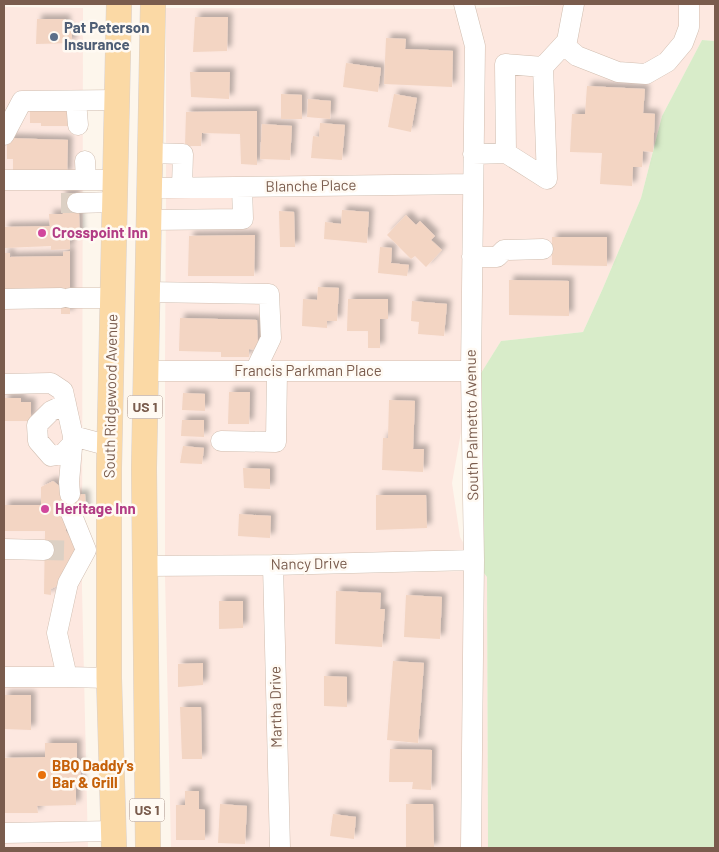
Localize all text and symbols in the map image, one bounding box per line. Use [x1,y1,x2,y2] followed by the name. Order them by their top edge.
[64,18,149,53] place label: Pat Peterson Insurance
[48,31,60,43] marker: Pat Peterson Insurance
[265,175,357,195] street label: Blanche Place
[52,223,148,241] place label: Crosspoint Inn
[36,227,48,239] marker: Crosspoint Inn
[100,314,120,478] street label: South Ridgewood Avenue
[461,349,481,501] street label: South Palmetto Avenue
[234,361,382,379] street label: Francis Parkman Place
[128,396,162,418] road number: US 1
[55,499,136,517] place label: Heritage Inn
[39,503,51,515] marker: Heritage Inn
[270,553,348,573] street label: Nancy Drive
[265,666,285,748] street label: Martha Drive
[52,756,134,791] place label: BBQ Daddy's Bar & Grill
[36,769,48,781] marker: BBQ Daddy's Bar & Grill
[130,798,164,822] road number: US 1

